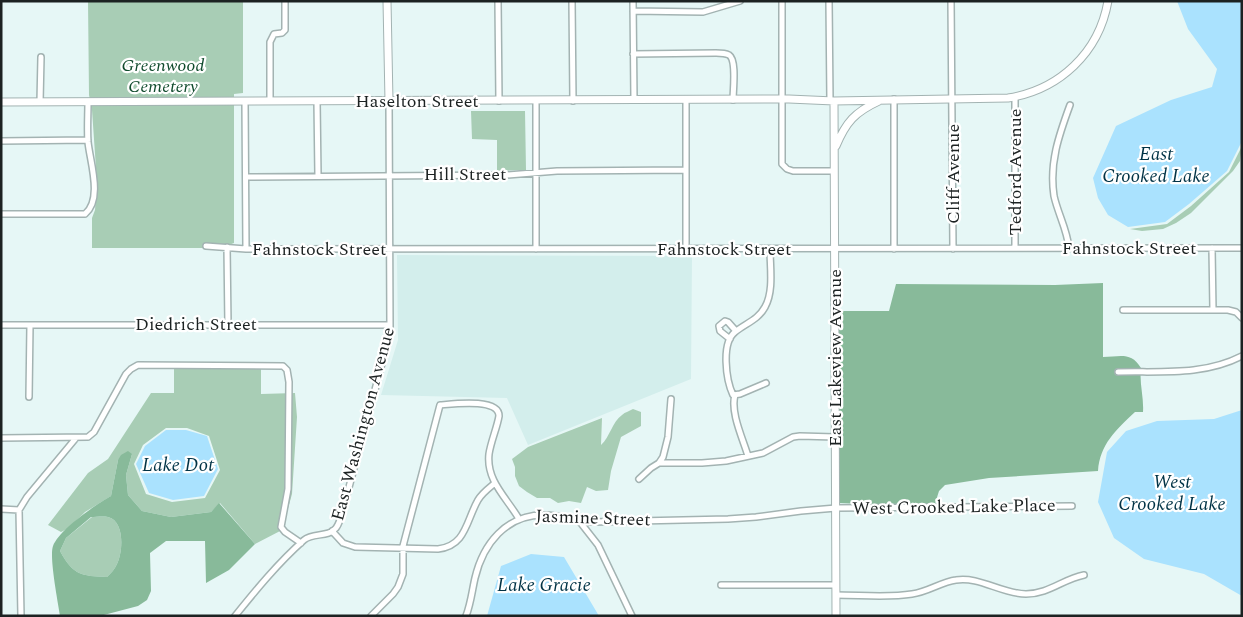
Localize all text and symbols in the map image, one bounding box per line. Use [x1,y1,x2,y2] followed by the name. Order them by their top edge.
[121,52,205,100] park label: Greenwood Cemetery
[355,88,479,115] street label: Haselton Street
[1002,108,1029,236] street label: Tedford Avenue
[940,124,967,224] street label: Cliff Avenue
[1102,140,1210,191] water label: East Crooked Lake
[424,161,506,188] street label: Hill Street
[1062,235,1196,262] street label: Fahnstock Street
[252,236,386,263] street label: Fahnstock Street
[657,236,791,263] street label: Fahnstock Street
[822,269,849,447] street label: East Lakeview Avenue
[135,311,257,338] street label: Diedrich Street
[324,324,402,524] street label: East Washington Avenue
[142,451,215,480] water label: Lake Dot
[1118,468,1226,519] water label: West Crooked Lake
[852,492,1056,522] street label: West Crooked Lake Place
[535,503,651,533] street label: Jasmine Street
[497,571,591,600] water label: Lake Gracie

